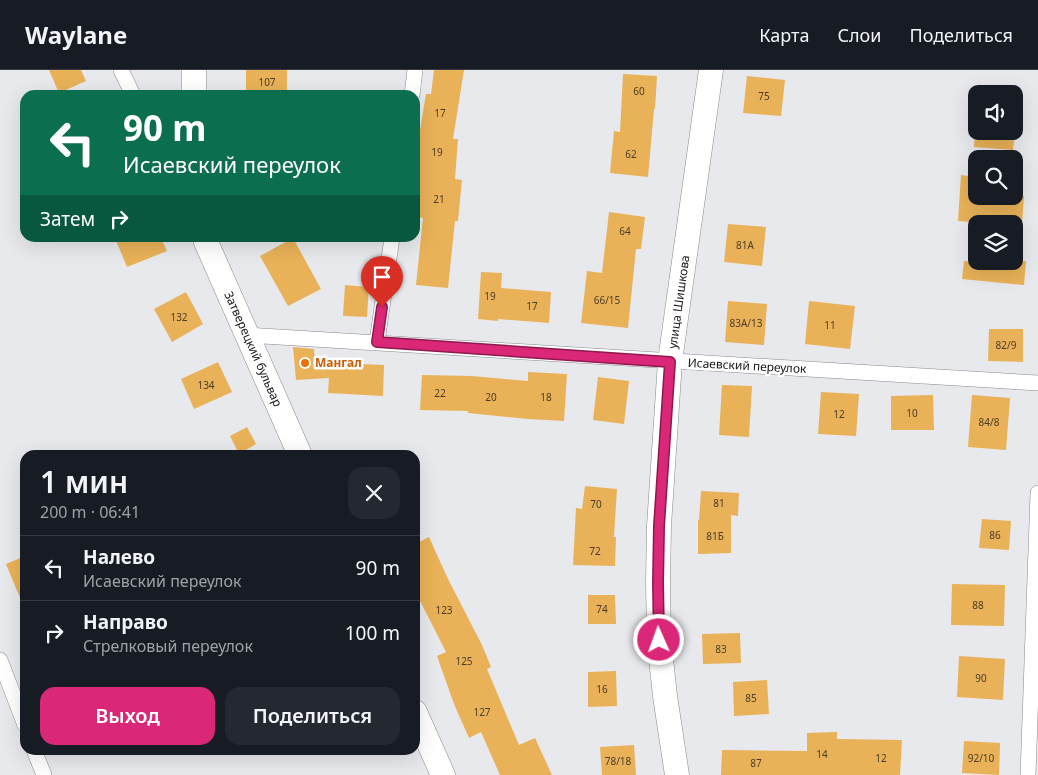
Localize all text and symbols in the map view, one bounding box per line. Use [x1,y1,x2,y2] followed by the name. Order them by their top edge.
[25,18,127,51] text: Waylane
[759,23,809,47] text: Карта
[837,23,881,47] text: Слои
[909,23,1013,47] text: Поделиться
[258,75,276,89] house number: 107
[633,84,645,98] house number: 60
[968,85,1023,270] map controls
[968,85,1023,140] button: sound
[758,89,770,103] house number: 75
[123,104,206,151] text: 90 m
[434,106,446,120] house number: 17
[40,110,105,175] icon: left
[431,145,443,159] house number: 19
[625,147,637,161] house number: 62
[123,149,341,179] text: Исаевский переулок
[968,150,1023,205] button: search
[433,192,445,206] house number: 21
[105,205,133,233] icon: right
[40,206,95,232] text: Затем
[968,215,1023,270] button: layers
[619,224,631,238] house number: 64
[736,238,755,252] house number: 81А
[664,254,693,350] street label: улица Шишкова
[361,256,403,307] pin
[368,263,396,291] icon: arrive
[220,288,287,409] street label: Затверецкий бульвар
[484,289,496,303] house number: 19
[594,293,621,307] house number: 66/15
[526,299,538,313] house number: 17
[170,310,188,324] house number: 132
[730,316,763,330] house number: 83А/13
[824,318,836,332] house number: 11
[996,338,1017,352] house number: 82/9
[315,354,362,371] place label: Мангал
[687,354,807,377] street label: Исаевский переулок
[299,357,311,369] marker: Мангал
[197,378,215,392] house number: 134
[434,386,446,400] house number: 22
[485,390,497,404] house number: 20
[540,390,552,404] house number: 18
[906,406,918,420] house number: 10
[833,407,845,421] house number: 12
[979,415,1000,429] house number: 84/8
[40,461,128,502] text: 1 мин
[348,467,400,519] button: close
[713,496,725,510] house number: 81
[590,497,602,511] house number: 70
[40,501,140,523] text: 200 m · 06:41
[989,528,1001,542] house number: 86
[706,529,724,543] house number: 81Б
[83,544,155,570] text: Налево
[589,544,601,558] house number: 72
[40,554,68,582] icon: left
[356,555,400,581] text: 90 m
[83,570,241,592] text: Исаевский переулок
[972,598,984,612] house number: 88
[596,602,608,616] house number: 74
[435,603,453,617] house number: 123
[83,609,168,635] text: Направо
[632,613,684,665] position arrow
[40,619,68,647] icon: right
[345,620,400,646] text: 100 m
[83,635,253,657] text: Стрелковый переулок
[715,642,727,656] house number: 83
[455,654,473,668] house number: 125
[975,671,987,685] house number: 90
[596,682,608,696] house number: 16
[40,687,215,745] button: Выход
[225,687,400,745] button: Поделиться
[745,691,757,705] house number: 85
[473,705,491,719] house number: 127
[816,747,828,761] house number: 14
[875,751,887,765] house number: 12
[968,751,995,765] house number: 92/10
[605,754,632,768] house number: 78/18
[750,756,762,770] house number: 87

